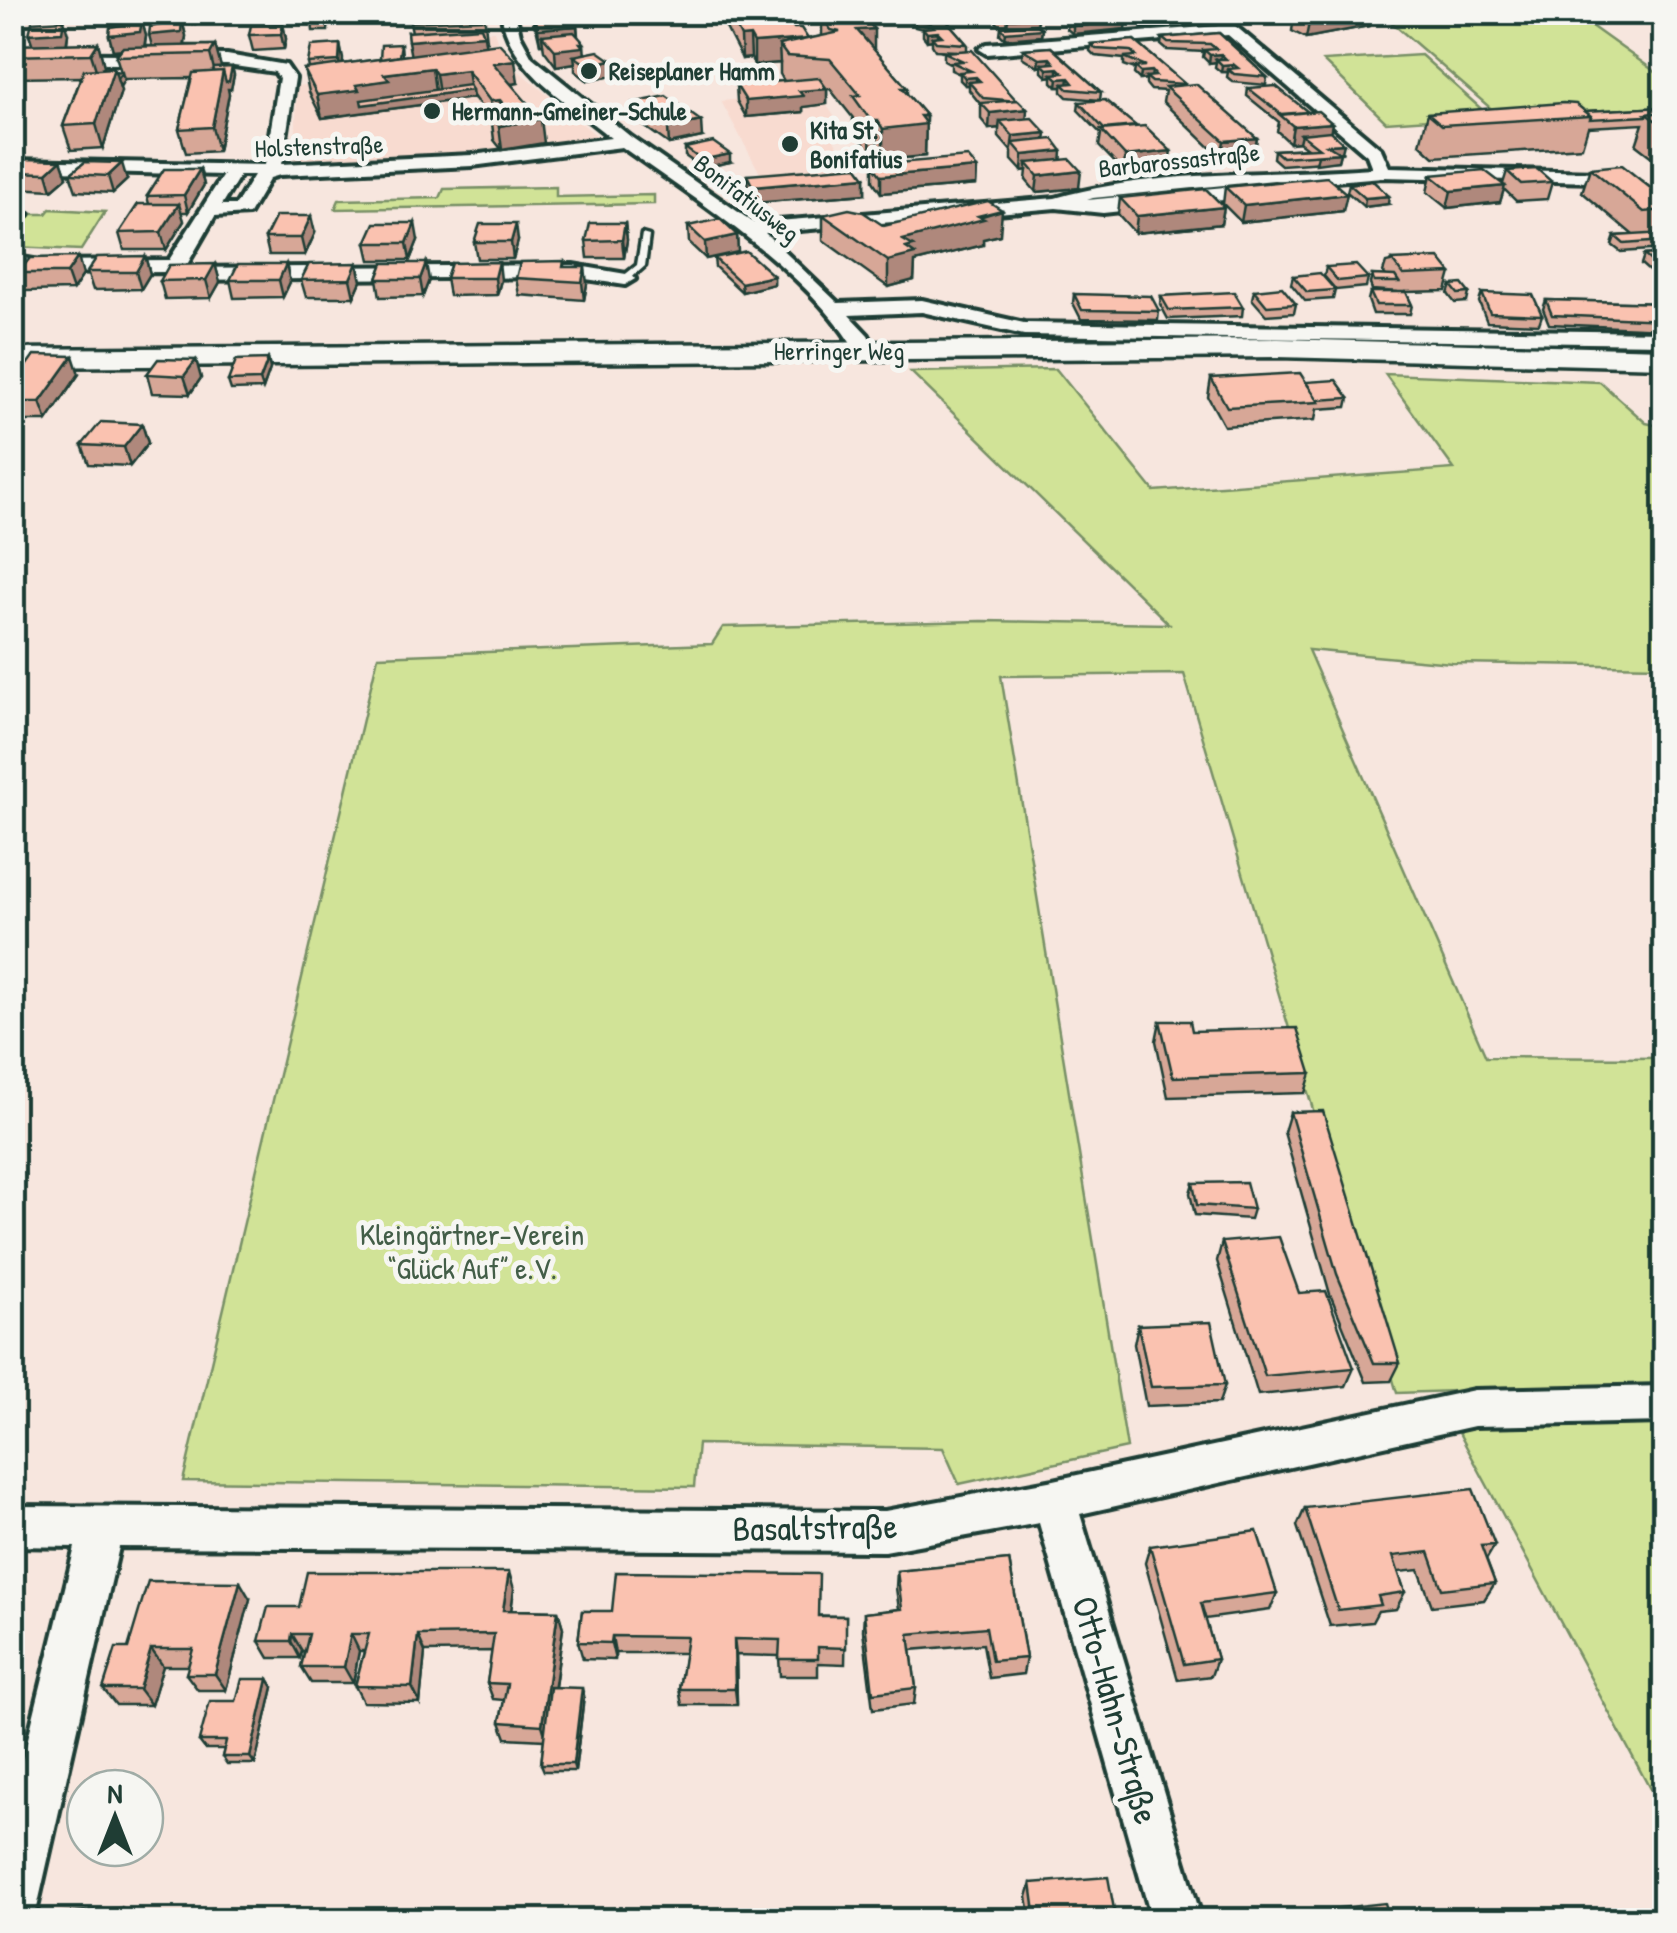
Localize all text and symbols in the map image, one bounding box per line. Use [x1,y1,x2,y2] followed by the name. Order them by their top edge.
[609,54,775,89] place label: Reiseplaner Hamm
[578,60,600,82] marker: Reiseplaner Hamm
[452,94,687,128] place label: Hermann-Gmeiner-Schule
[421,100,443,122] marker: Hermann-Gmeiner-Schule
[810,113,903,176] place label: Kita St. Bonifatius
[254,127,384,165] street label: Holstenstraße
[779,133,801,155] marker: Kita St. Bonifatius
[1097,135,1261,185] street label: Barbarossastraße
[687,146,807,250] street label: Bonifatiusweg
[774,334,904,368] street label: Herringer Weg
[360,1214,584,1288] park label: Kleingärtner-Verein “Glück Auf” e.V.
[732,1502,898,1552] street label: Basaltstraße
[1061,1591,1171,1829] street label: Otto-Hahn-Straße
[65,1768,165,1868] north arrow
[108,1774,123,1812] text: N

